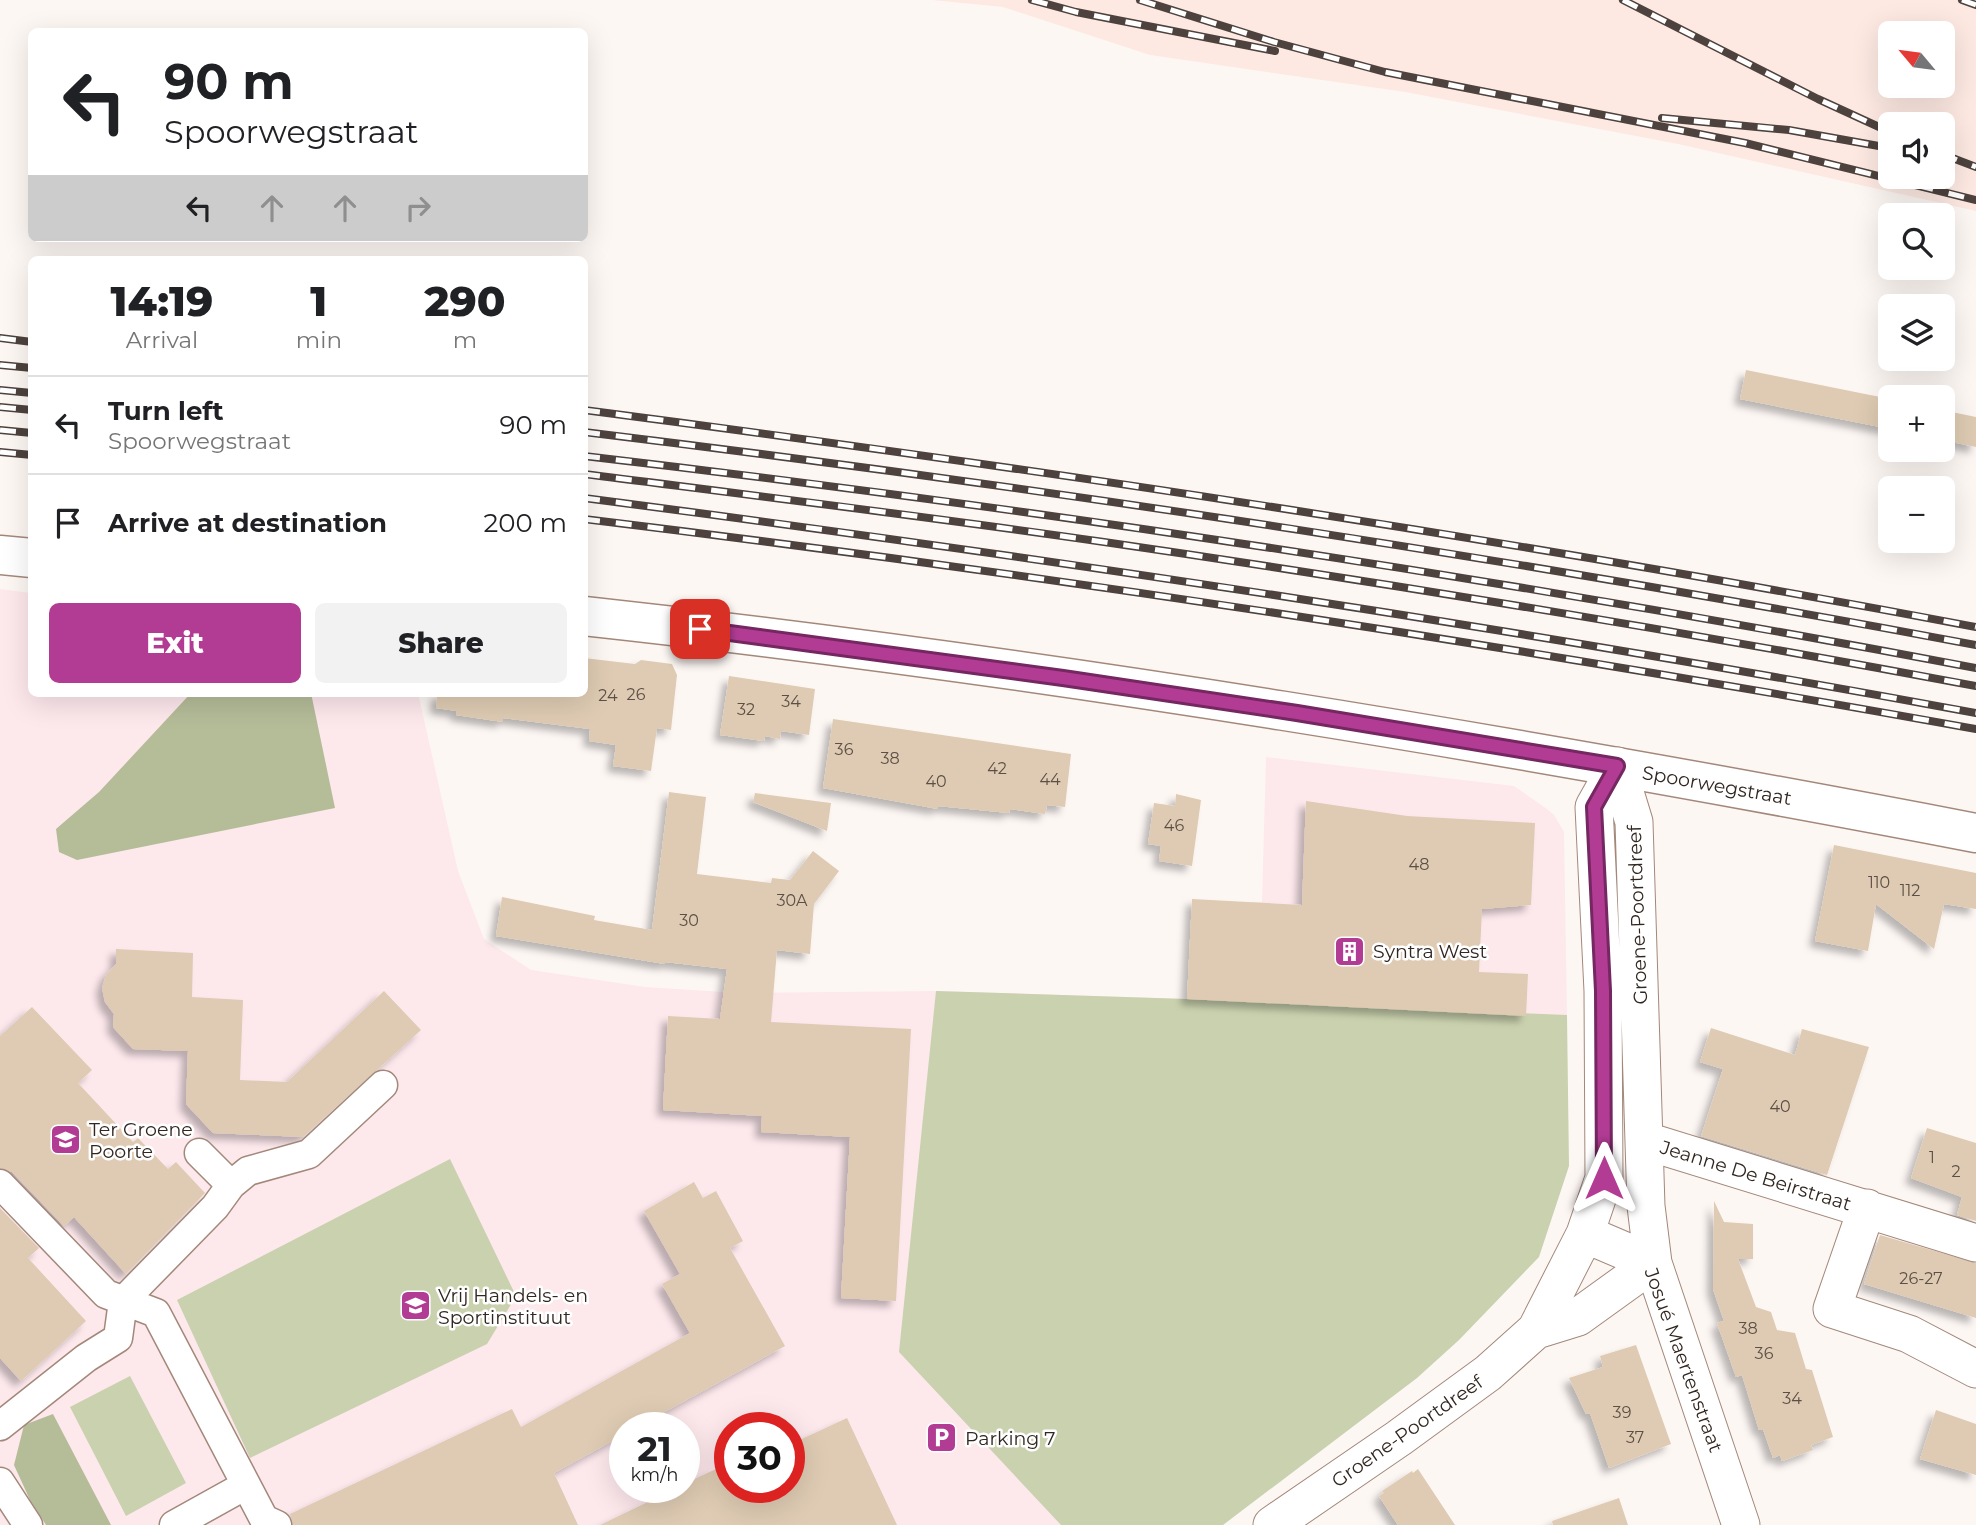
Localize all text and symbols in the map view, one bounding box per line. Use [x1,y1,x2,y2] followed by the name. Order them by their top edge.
[1878,21,1955,98] north arrow
[1878,21,1955,553] map controls
[164,52,294,111] text: 90 m
[49,56,140,147] icon: left
[164,112,419,151] text: Spoorwegstraat
[1878,112,1955,189] button: sound
[180,189,218,227] icon: left
[253,189,291,227] icon: ahead
[326,189,364,227] icon: ahead
[399,189,437,227] icon: right
[1878,203,1955,280] button: search
[110,275,213,327] text: 14:19
[310,275,327,327] text: 1
[424,275,506,327] text: 290
[1878,294,1955,371] button: layers
[126,326,198,354] text: Arrival
[296,326,342,354] text: min
[453,326,477,354] text: m
[1878,385,1955,462] button: +
[108,395,224,427] text: Turn left
[49,406,87,444] icon: left
[500,409,567,441] text: 90 m
[108,427,291,455] text: Spoorwegstraat
[1878,476,1955,553] button: −
[49,504,87,542] icon: arrive
[108,507,387,539] text: Arrive at destination
[483,507,567,539] text: 200 m
[670,599,730,659] pin
[49,603,301,683] button: Exit
[315,603,567,683] button: Share
[681,610,719,648] icon: arrive
[627,685,646,704] house number: 26
[598,686,618,705] house number: 24
[781,692,801,711] house number: 34
[737,700,755,719] house number: 32
[835,740,854,759] house number: 36
[880,749,900,768] house number: 38
[987,759,1007,778] house number: 42
[1640,761,1794,810] street label: Spoorwegstraat
[1039,770,1061,789] house number: 44
[925,772,947,791] house number: 40
[1164,816,1184,835] house number: 46
[1623,823,1652,1005] street label: Groene-Poortdreef
[1409,855,1429,874] house number: 48
[1868,873,1890,892] house number: 110
[1900,881,1920,900] house number: 112
[777,891,808,910] house number: 30A
[679,911,699,930] house number: 30
[1333,934,1367,968] building icon: Syntra West
[1373,940,1487,963] place label: Syntra West
[1769,1097,1791,1116] house number: 40
[89,1118,193,1163] place label: Ter Groene Poorte
[49,1123,83,1157] school or university icon: Ter Groene Poorte
[1657,1135,1854,1216] street label: Jeanne De Beirstraat
[1567,1141,1641,1215] position arrow
[1929,1148,1935,1167] house number: 1
[1951,1162,1961,1181] house number: 2
[1639,1264,1728,1456] street label: Josué Maertenstraat
[1899,1269,1943,1288] house number: 26-27
[438,1284,588,1329] place label: Vrij Handels- en Sportinstituut
[398,1289,432,1323] school or university icon: Vrij Handels- en Sportinstituut
[1738,1319,1758,1338] house number: 38
[1755,1344,1774,1363] house number: 36
[1327,1370,1489,1492] street label: Groene-Poortdreef
[1782,1389,1802,1408] house number: 34
[1613,1403,1631,1422] house number: 39
[714,1412,805,1503] speed limit sign: 30
[925,1421,959,1455] parking icon: Parking 7
[637,1427,672,1470] text: 21
[965,1427,1056,1450] place label: Parking 7
[1626,1428,1644,1447] house number: 37
[630,1464,679,1486] text: km/h

